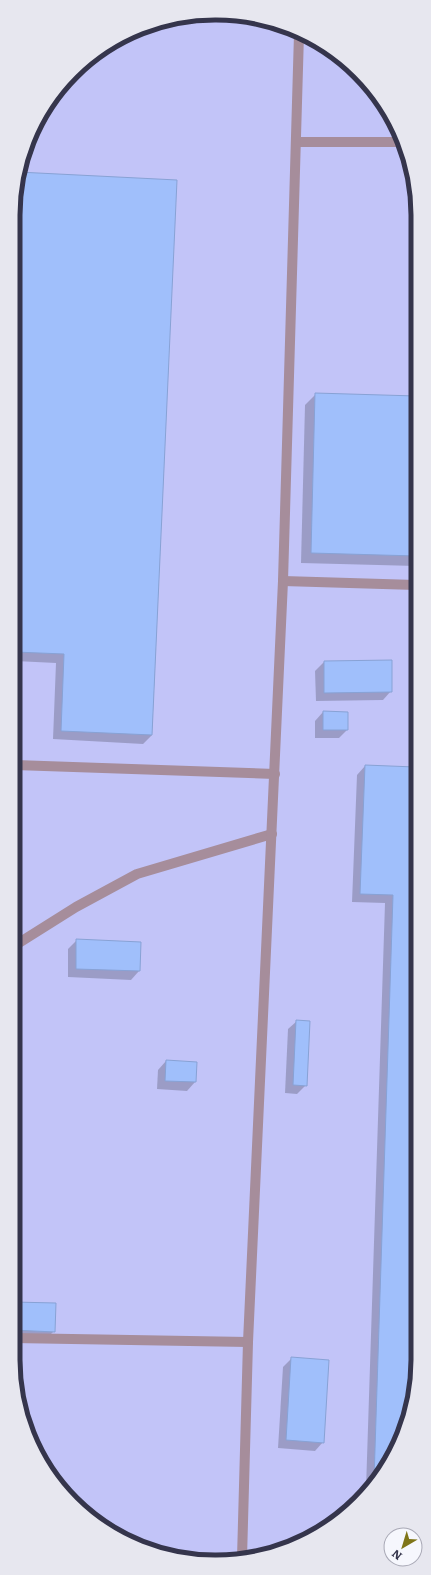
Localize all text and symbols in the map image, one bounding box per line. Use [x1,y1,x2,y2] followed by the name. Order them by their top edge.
[383,1527,423,1567] north arrow
[388,1547,405,1565] text: N

